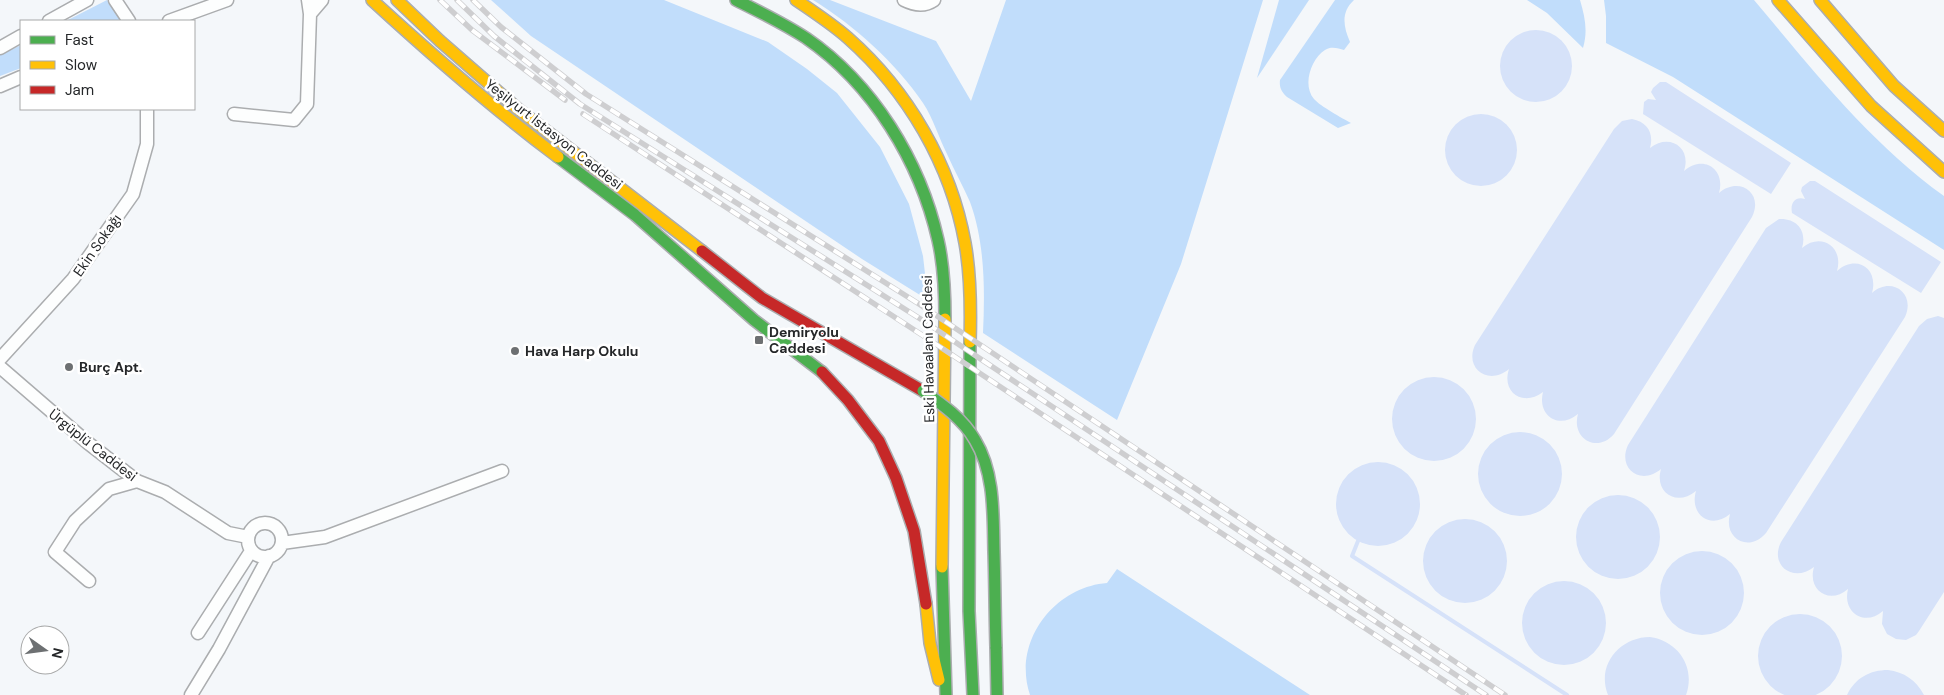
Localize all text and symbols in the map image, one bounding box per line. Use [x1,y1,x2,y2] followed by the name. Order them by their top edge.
[20,20,195,110] legend
[65,30,94,50] text: Fast
[65,55,98,75] text: Slow
[482,75,626,193] street label: Yeşilyurt İstasyon Caddesi
[65,80,94,100] text: Jam
[69,210,125,280] street label: Ekin Sokağı
[918,275,938,423] street label: Eski Havaalanı Caddesi
[769,323,839,357] place label: Demiryolu Caddesi
[753,334,765,346] marker: Demiryolu Caddesi
[525,342,638,360] place label: Hava Harp Okulu
[509,345,521,357] marker: Hava Harp Okulu
[79,358,142,376] place label: Burç Apt.
[63,361,75,373] marker: Burç Apt.
[45,405,141,485] street label: Ürgüplü Caddesi
[20,625,70,675] north arrow
[48,646,68,660] text: N

